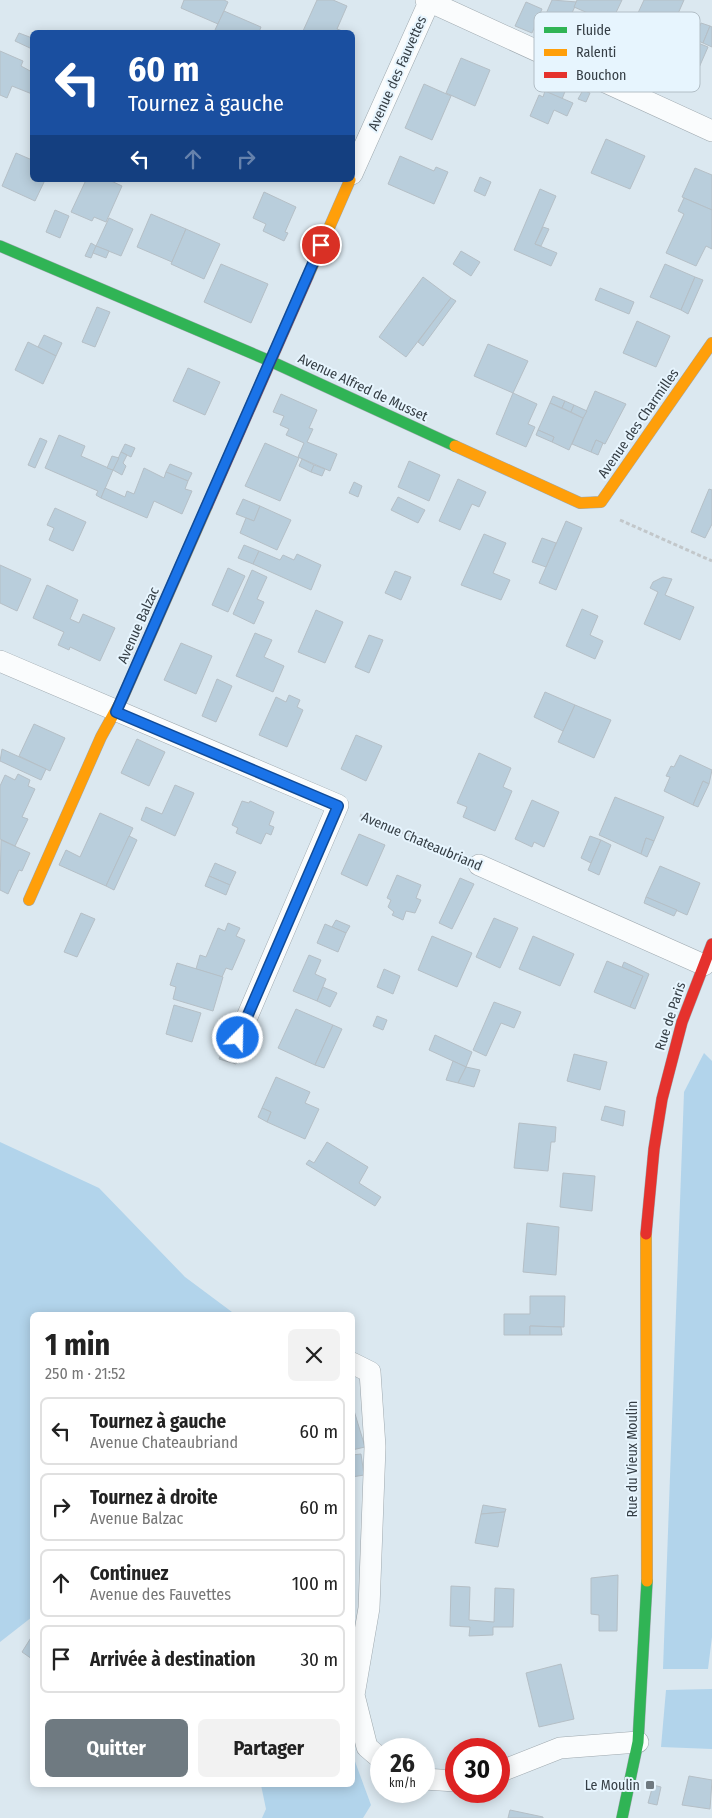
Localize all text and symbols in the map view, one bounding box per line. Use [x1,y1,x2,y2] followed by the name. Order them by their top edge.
[534,12,700,92] legend
[365,13,430,133] street label: Avenue des Fauvettes
[576,22,611,39] text: Fluide
[576,44,616,61] text: Ralenti
[128,48,199,90] text: 60 m
[45,50,110,115] icon: left
[576,67,626,84] text: Bouchon
[128,90,284,117] text: Tournez à gauche
[126,145,154,173] icon: left
[179,145,207,173] icon: ahead
[232,145,260,173] icon: right
[300,224,342,266] pin
[307,231,335,259] icon: arrive
[295,350,431,425] street label: Avenue Alfred de Musset
[594,365,683,481] street label: Avenue des Charmilles
[114,584,163,666] street label: Avenue Balzac
[359,808,485,875] street label: Avenue Chateaubriand
[651,980,689,1052] street label: Rue de Paris
[211,1011,263,1063] position arrow
[45,1327,110,1363] text: 1 min
[288,1329,340,1381] button: close
[45,1364,125,1383] text: 250 m · 21:52
[624,1401,641,1517] street label: Rue du Vieux Moulin
[90,1410,226,1433] text: Tournez à gauche
[47,1417,75,1445] icon: left
[300,1420,338,1443] text: 60 m
[90,1433,238,1452] text: Avenue Chateaubriand
[90,1486,218,1509] text: Tournez à droite
[47,1493,75,1521] icon: right
[300,1496,338,1519] text: 60 m
[90,1509,183,1528] text: Avenue Balzac
[90,1562,169,1585] text: Continuez
[47,1569,75,1597] icon: ahead
[292,1572,338,1595] text: 100 m
[90,1585,231,1604] text: Avenue des Fauvettes
[47,1645,75,1673] icon: arrive
[90,1648,256,1671] text: Arrivée à destination
[300,1648,338,1671] text: 30 m
[45,1719,188,1777] button: Quitter
[198,1719,340,1777] button: Partager
[445,1738,510,1803] speed limit sign: 30
[390,1749,415,1779] text: 26
[389,1776,416,1790] text: km/h
[585,1777,640,1794] place label: Le Moulin
[644,1779,656,1791] marker: Le Moulin

